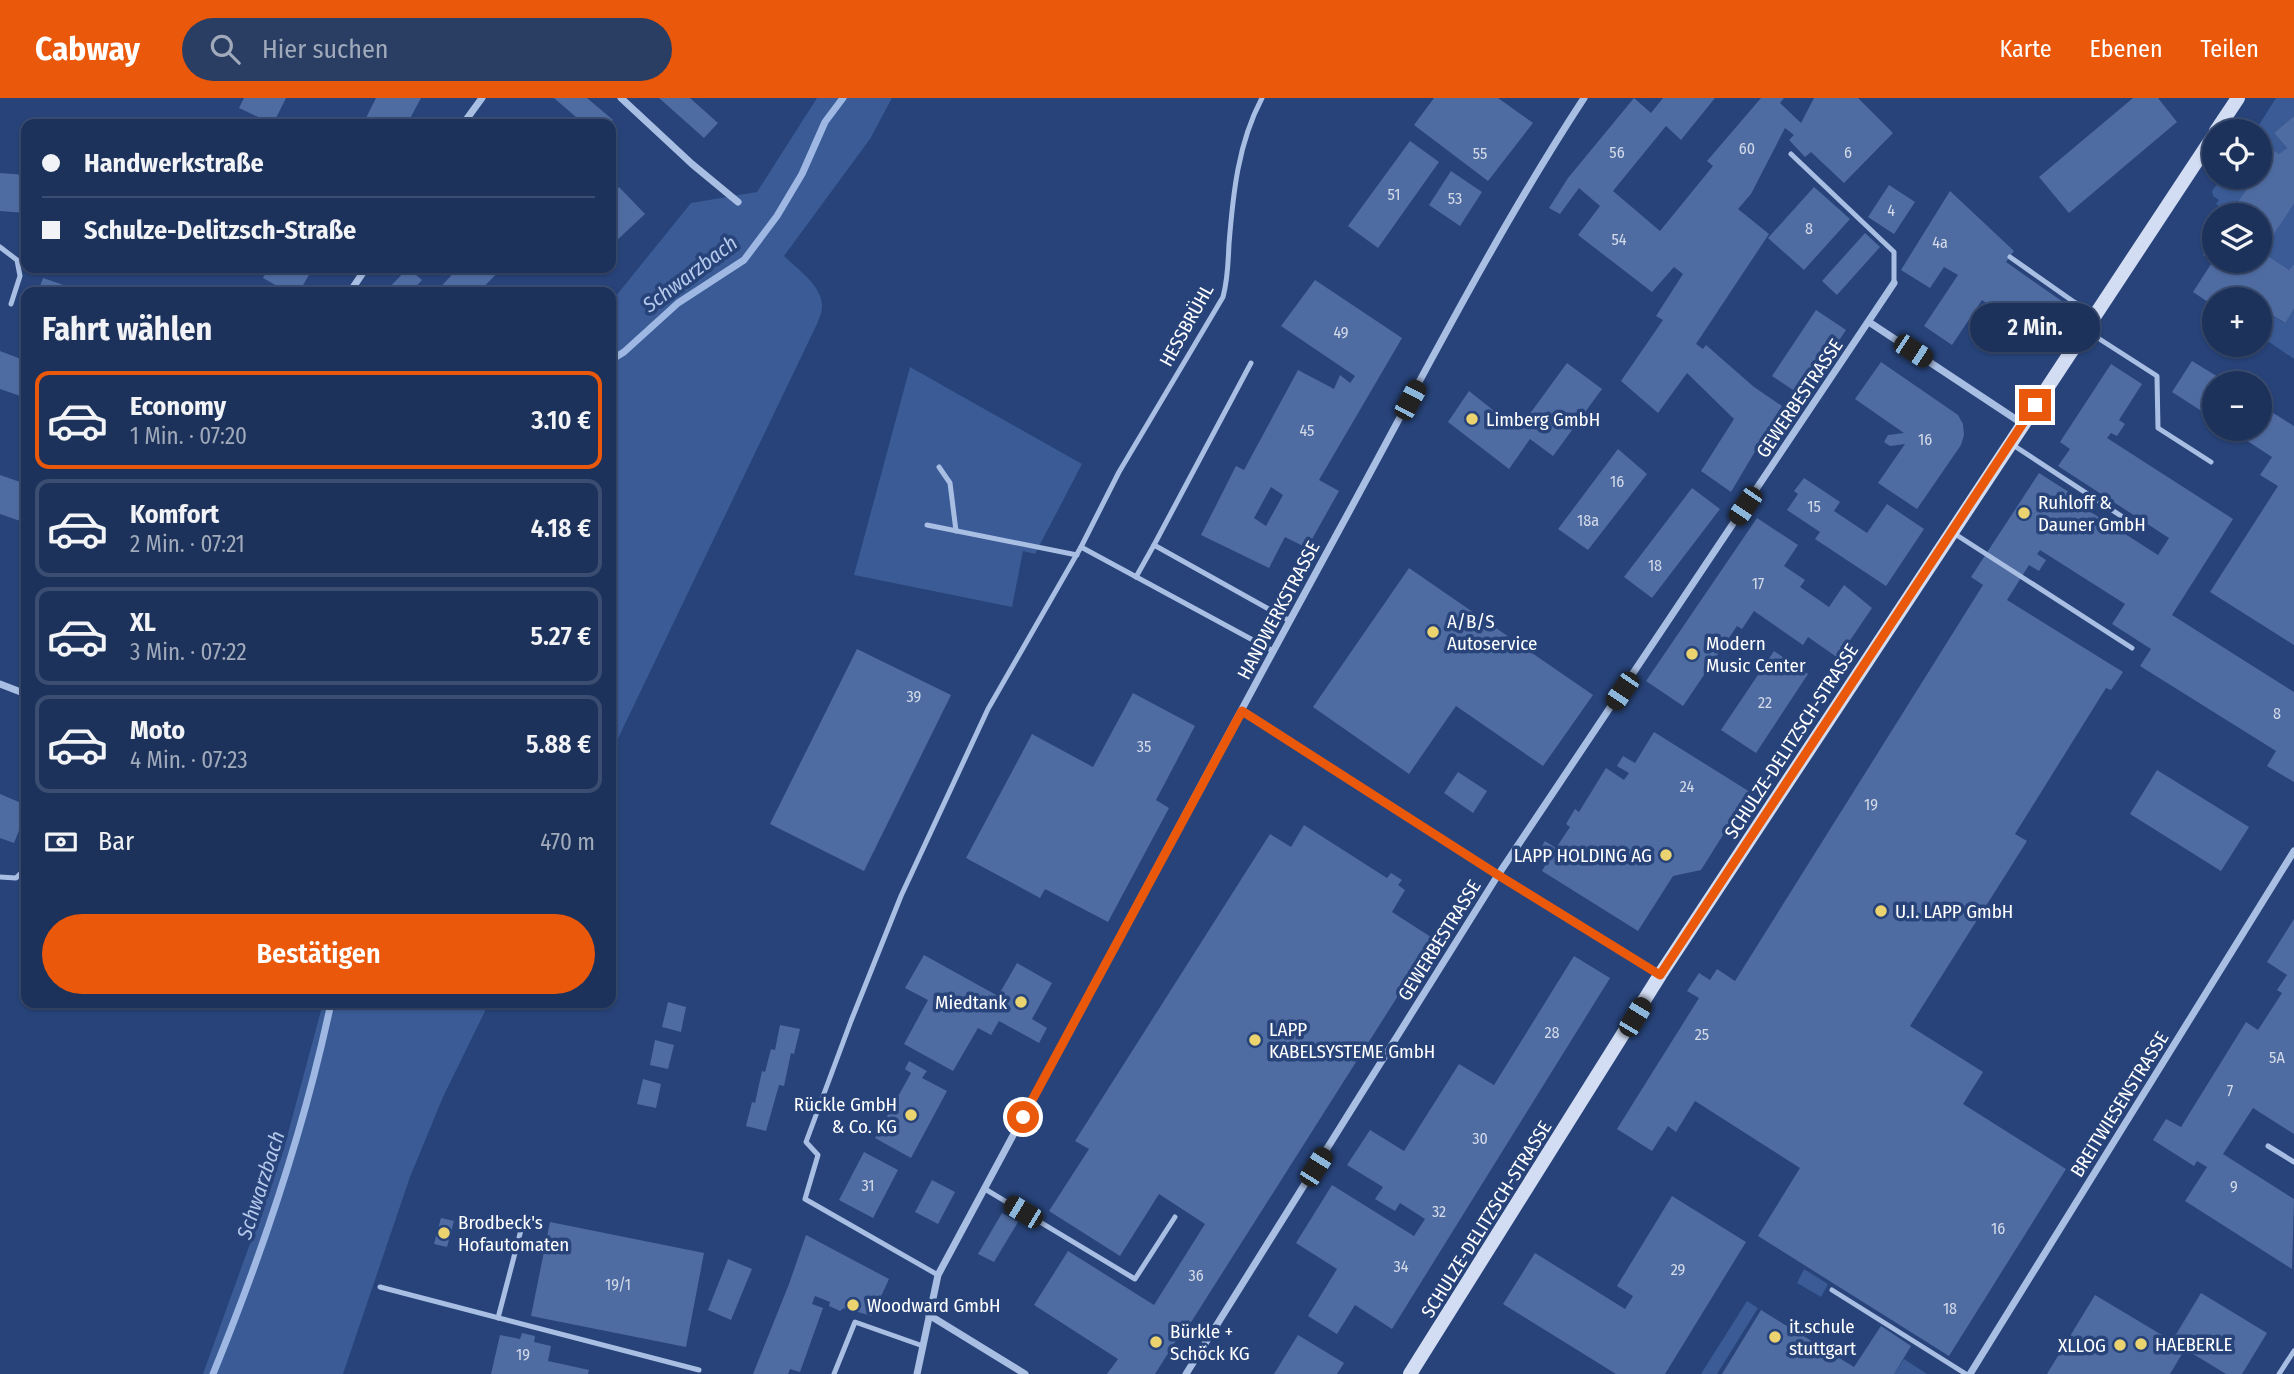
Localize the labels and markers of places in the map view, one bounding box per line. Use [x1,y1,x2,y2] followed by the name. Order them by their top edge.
[1486,408,1600,431] place label: Limberg GmbH
[1464,411,1480,427] marker: Limberg GmbH
[2038,491,2146,536] place label: Ruhloff & Dauner GmbH
[2016,505,2032,521] marker: Ruhloff & Dauner GmbH
[1447,610,1537,655] place label: A/B/S Autoservice
[1425,624,1441,640] marker: A/B/S Autoservice
[1706,632,1806,677] place label: Modern Music Center
[1684,646,1700,662] marker: Modern Music Center
[1514,844,1652,867] place label: LAPP HOLDING AG
[1658,847,1674,863] marker: LAPP HOLDING AG
[1895,900,2013,923] place label: U.I. LAPP GmbH
[1873,903,1889,919] marker: U.I. LAPP GmbH
[935,991,1007,1014] place label: Miedtank
[1013,994,1029,1010] marker: Miedtank
[1269,1018,1435,1063] place label: LAPP KABELSYSTEME GmbH
[1247,1032,1263,1048] marker: LAPP KABELSYSTEME GmbH
[794,1093,897,1138] place label: Rückle GmbH & Co. KG
[903,1107,919,1123] marker: Rückle GmbH & Co. KG
[458,1211,569,1256] place label: Brodbeck's Hofautomaten
[436,1225,452,1241] marker: Brodbeck's Hofautomaten
[867,1294,1001,1317] place label: Woodward GmbH
[845,1297,861,1313] marker: Woodward GmbH
[1789,1315,1857,1360] place label: it.schule stuttgart
[1170,1320,1250,1365] place label: Bürkle + Schöck KG
[1767,1329,1783,1345] marker: it.schule stuttgart
[2155,1333,2232,1356] place label: HAEBERLE
[1148,1334,1164,1350] marker: Bürkle + Schöck KG
[2058,1334,2106,1357] place label: XLLOG
[2133,1336,2149,1352] marker: HAEBERLE
[2112,1337,2128,1353] marker: XLLOG

